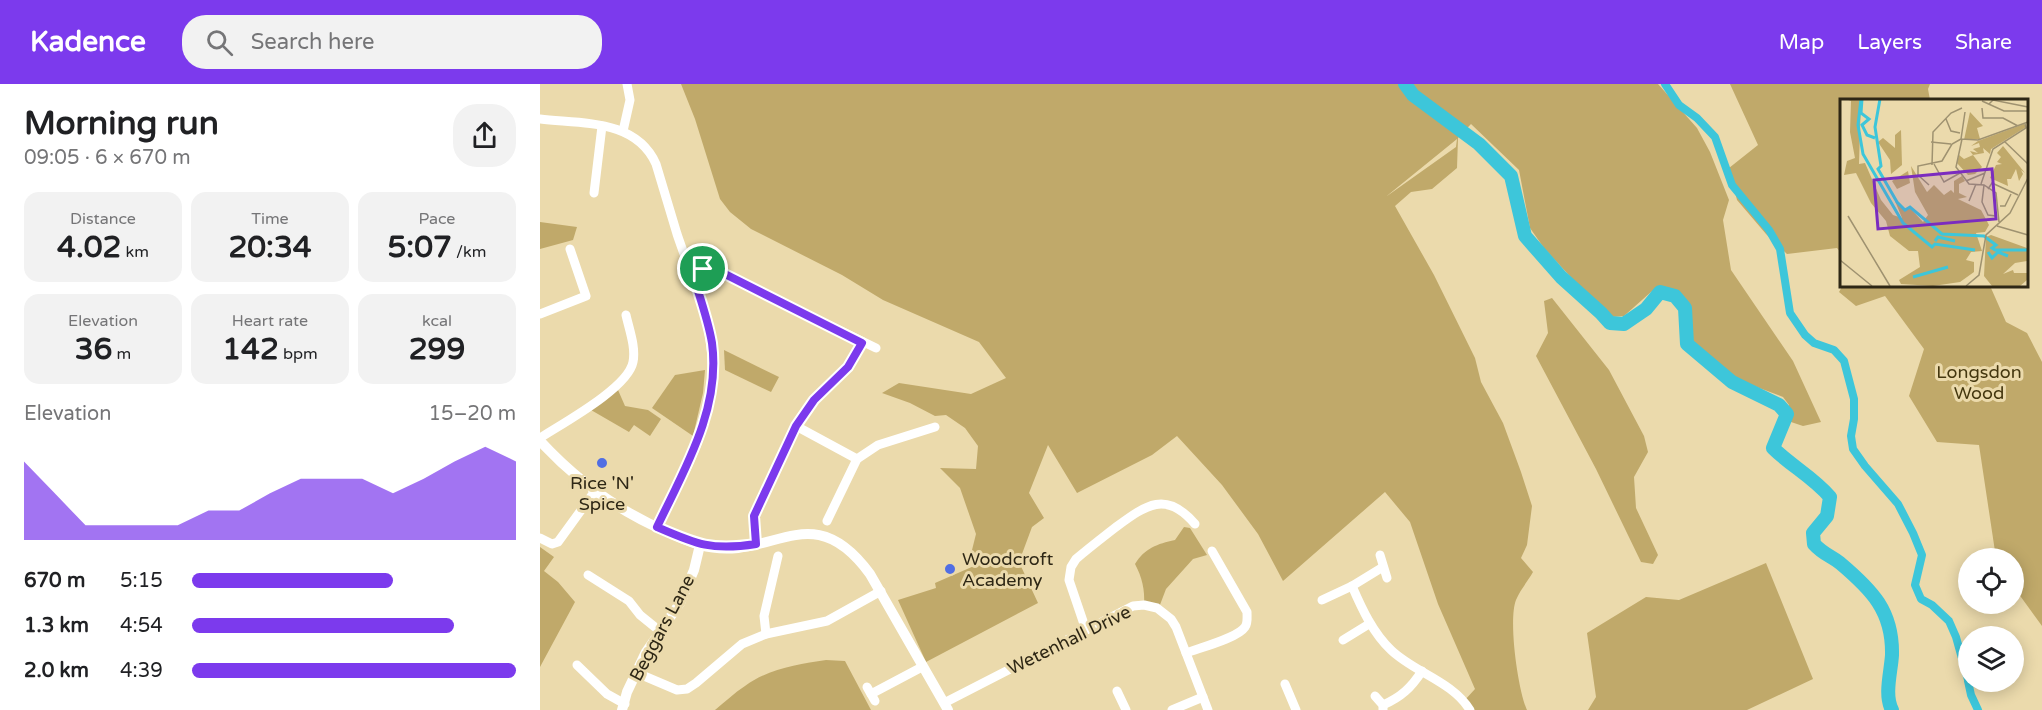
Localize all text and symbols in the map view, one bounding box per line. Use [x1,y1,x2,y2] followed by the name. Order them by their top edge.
[182,15,602,69] search box
[30,25,146,59] text: Kadence
[203,26,236,59] icon: search
[251,29,374,55] text: Search here
[1779,30,1824,55] text: Map
[1857,30,1922,55] text: Layers
[1955,30,2012,55] text: Share
[1840,99,2027,286] inset map
[24,104,219,143] text: Morning run
[453,104,516,167] button: share
[24,146,191,170] text: 09:05 · 6 × 670 m
[70,209,136,229] text: Distance
[251,209,289,229] text: Time
[419,209,455,229] text: Pace
[57,229,121,266] text: 4.02
[228,229,312,266] text: 20:34
[388,229,452,266] text: 5:07
[121,242,149,262] text: km
[452,242,486,262] text: /km
[677,243,728,294] pin
[686,252,719,285] icon: arrive
[68,311,138,331] text: Elevation
[232,311,308,331] text: Heart rate
[422,311,452,331] text: kcal
[75,331,112,368] text: 36
[222,331,279,368] text: 142
[409,331,465,368] text: 299
[112,344,131,364] text: m
[279,344,318,364] text: bpm
[1936,361,2022,404] park label: Longsdon Wood
[24,402,111,426] text: Elevation
[429,402,516,426] text: 15–20 m
[595,456,609,470] marker: Rice 'N' Spice
[570,472,634,515] place label: Rice 'N' Spice
[962,548,1053,591] place label: Woodcroft Academy
[1958,548,2024,692] map controls
[1958,548,2024,614] button: locate
[943,562,957,576] marker: Woodcroft Academy
[24,569,85,593] text: 670 m
[120,569,163,593] text: 5:15
[625,571,699,685] street label: Beggars Lane
[1004,601,1134,679] street label: Wetenhall Drive
[24,614,89,638] text: 1.3 km
[120,614,163,638] text: 4:54
[1958,626,2024,692] button: layers
[24,659,89,683] text: 2.0 km
[120,659,163,683] text: 4:39

